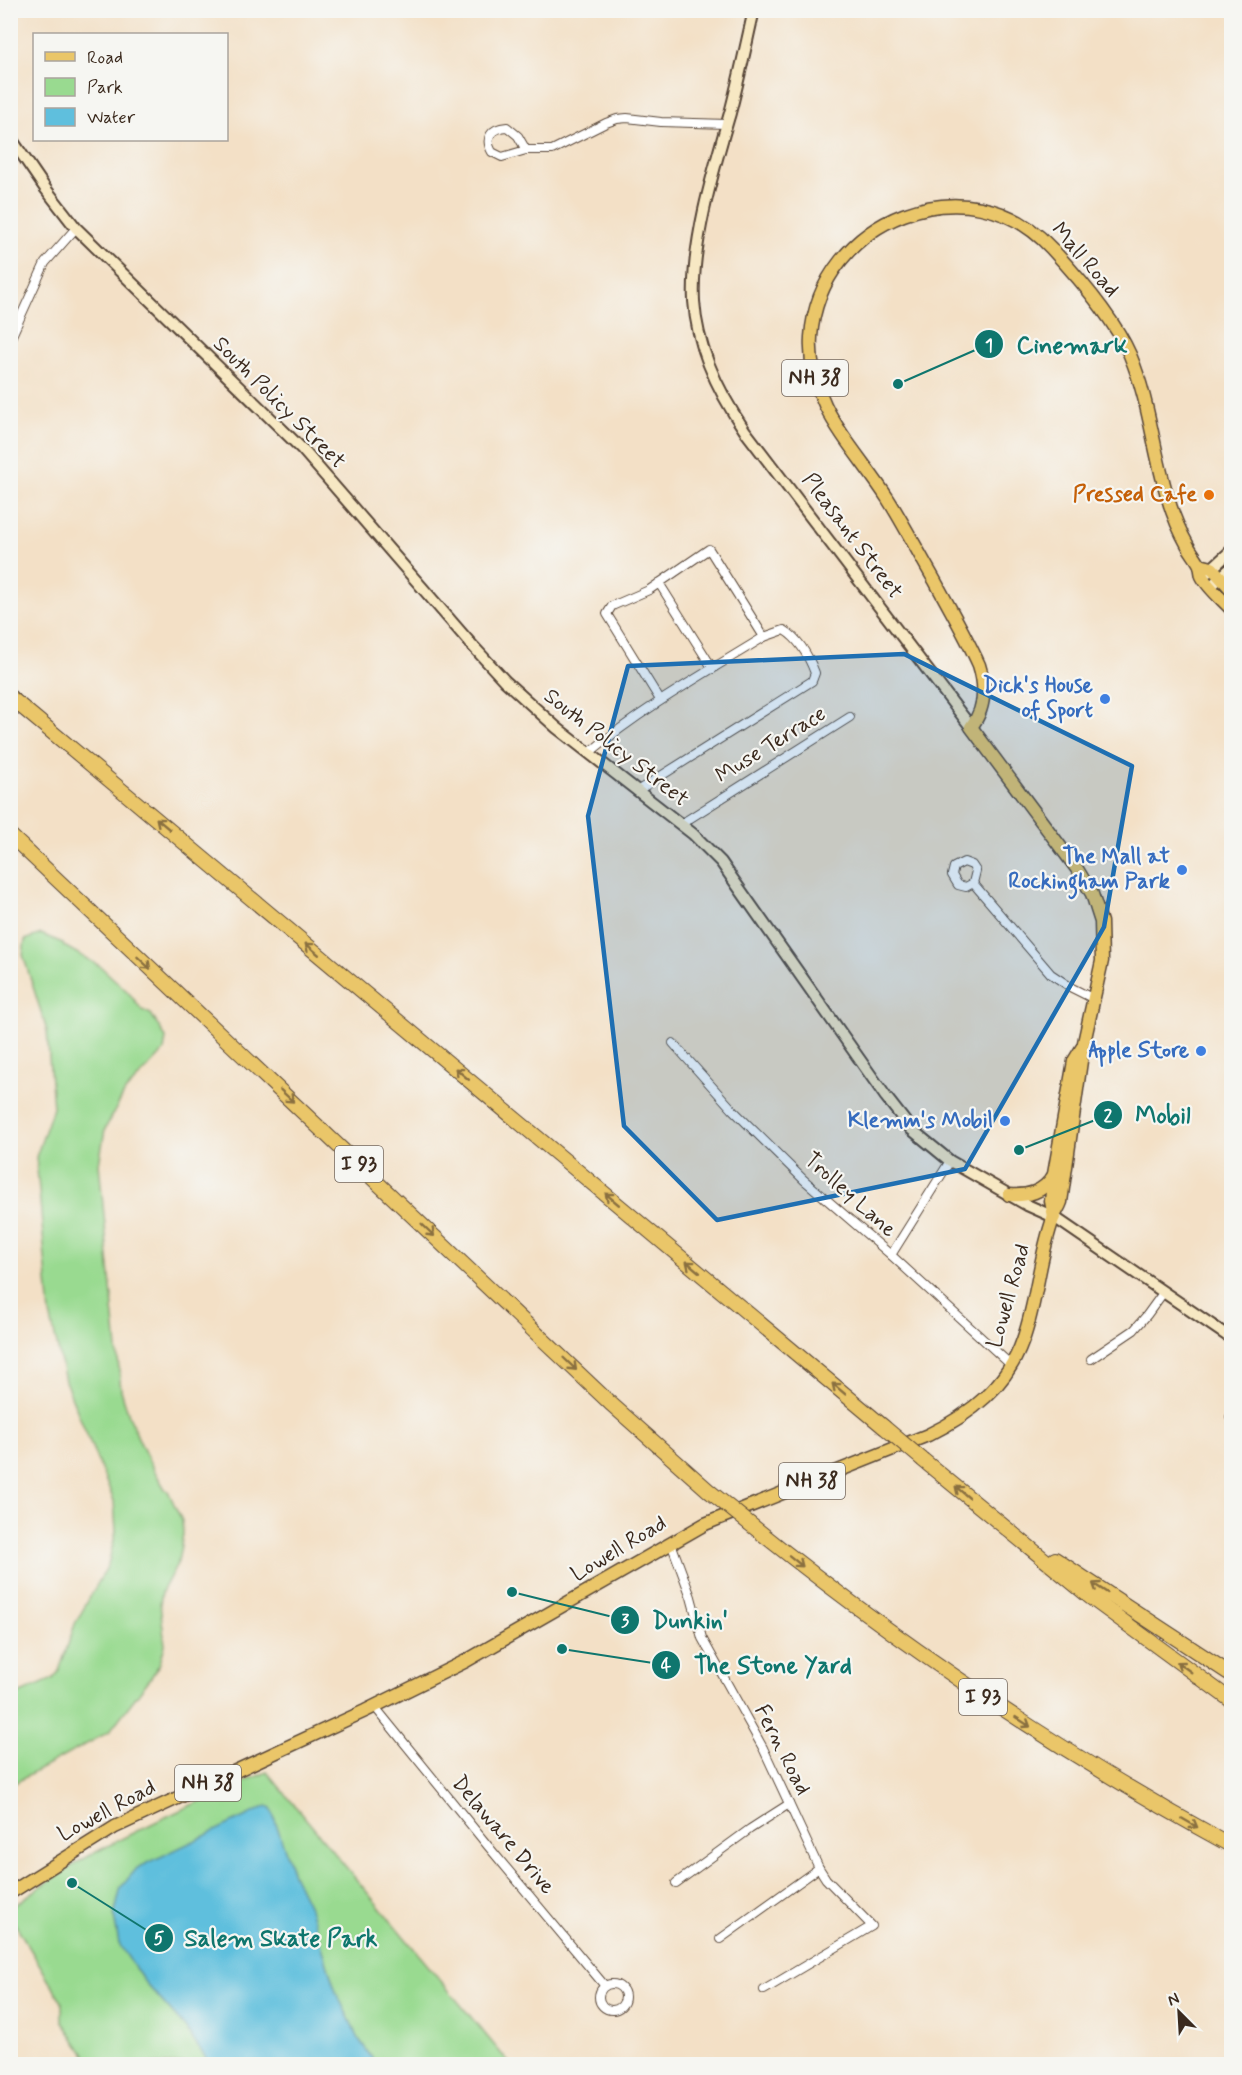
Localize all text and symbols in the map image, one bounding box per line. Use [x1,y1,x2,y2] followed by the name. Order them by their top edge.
[33,33,228,141] legend
[87,46,123,70] text: Road
[87,76,123,100] text: Park
[87,106,136,130] text: Water
[1045,217,1125,303] street label: Mall Road
[974,323,1139,365] callout: Cinemark
[207,331,351,475] street label: South Policy Street
[1017,331,1128,362] text: Cinemark
[985,334,993,358] text: 1
[782,360,848,396] road number: NH 38
[795,467,909,605] street label: Pleasant Street
[1073,481,1197,509] place label: Pressed Cafe
[1202,488,1216,502] marker: Pressed Cafe
[983,672,1094,725] place label: Dick's House of Sport
[538,683,694,813] street label: South Policy Street
[1098,692,1112,706] marker: Dick's House of Sport
[711,700,831,790] street label: Muse Terrace
[156,817,171,831] one-way arrow
[1008,843,1171,900] place label: The Mall at Rockingham Park
[1175,863,1189,877] marker: The Mall at Rockingham Park
[305,942,320,956] one-way arrow
[136,956,151,970] one-way arrow
[1089,1037,1190,1067] place label: Apple Store
[1194,1044,1208,1058] marker: Apple Store
[455,1067,470,1081] one-way arrow
[279,1089,294,1103] one-way arrow
[1093,1094,1203,1136] callout: Mobil
[1135,1101,1191,1132] text: Mobil
[1104,1104,1113,1128] text: 2
[848,1107,993,1135] place label: Klemm's Mobil
[998,1114,1012,1128] marker: Klemm's Mobil
[335,1146,383,1182] road number: I 93
[798,1146,902,1244] street label: Trolley Lane
[605,1192,620,1206] one-way arrow
[421,1222,436,1237] one-way arrow
[981,1241,1037,1351] street label: Lowell Road
[685,1260,701,1273] one-way arrow
[562,1357,577,1371] one-way arrow
[832,1382,847,1396] one-way arrow
[779,1463,845,1499] road number: NH 38
[955,1485,970,1499] one-way arrow
[566,1509,672,1589] street label: Lowell Road
[787,1554,803,1567] one-way arrow
[1092,1582,1108,1594] one-way arrow
[610,1599,740,1641] callout: Dunkin'
[652,1606,728,1637] text: Dunkin'
[621,1609,630,1633] text: 3
[651,1644,866,1686] callout: The Stone Yard
[694,1651,852,1682] text: The Stone Yard
[661,1654,672,1678] text: 4
[1176,1661,1192,1673] one-way arrow
[959,1679,1007,1715] road number: I 93
[747,1700,817,1800] street label: Fern Road
[1014,1717,1031,1729] one-way arrow
[175,1765,241,1801] road number: NH 38
[445,1770,561,1900] street label: Delaware Drive
[53,1774,161,1848] street label: Lowell Road
[1181,1818,1198,1830] one-way arrow
[144,1917,388,1959] callout: Salem Skate Park
[185,1924,378,1955] text: Salem Skate Park
[154,1927,165,1951] text: 5
[1149,1982,1209,2042] north arrow
[1164,1988,1183,2011] text: N

